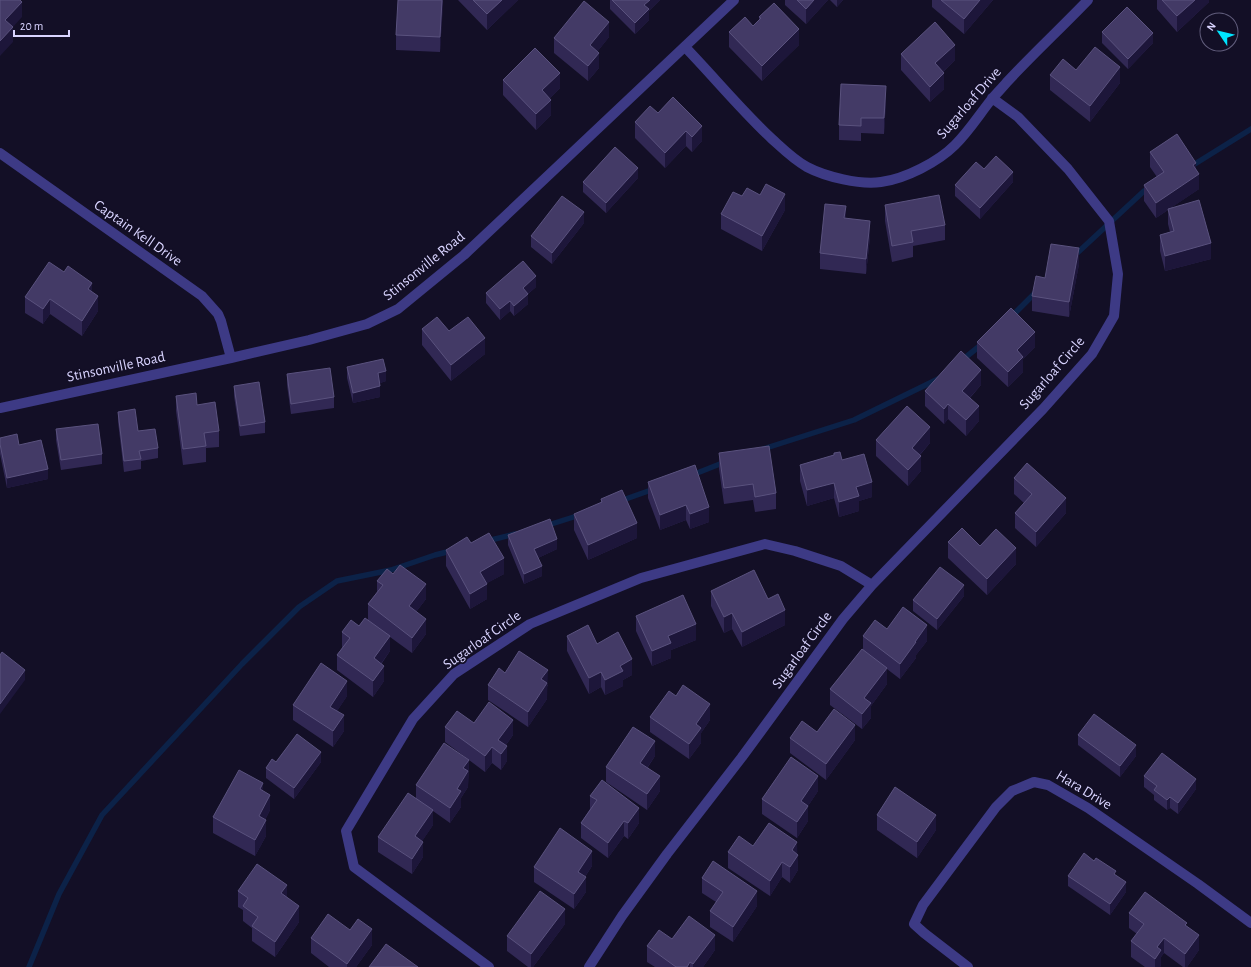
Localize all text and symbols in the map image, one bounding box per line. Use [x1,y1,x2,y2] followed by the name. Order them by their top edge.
[14,12,69,38] scale bar
[1199,12,1239,52] north arrow
[20,20,43,32] text: 20 m
[1205,20,1218,33] text: N
[934,64,1004,142] street label: Sugarloaf Drive
[91,197,185,269] street label: Captain Kell Drive
[380,229,468,303] street label: Stinsonville Road
[1016,334,1088,412] street label: Sugarloaf Circle
[65,349,167,385] street label: Stinsonville Road
[440,608,524,672] street label: Sugarloaf Circle
[769,609,835,691] street label: Sugarloaf Circle
[1054,768,1115,812] street label: Hara Drive

